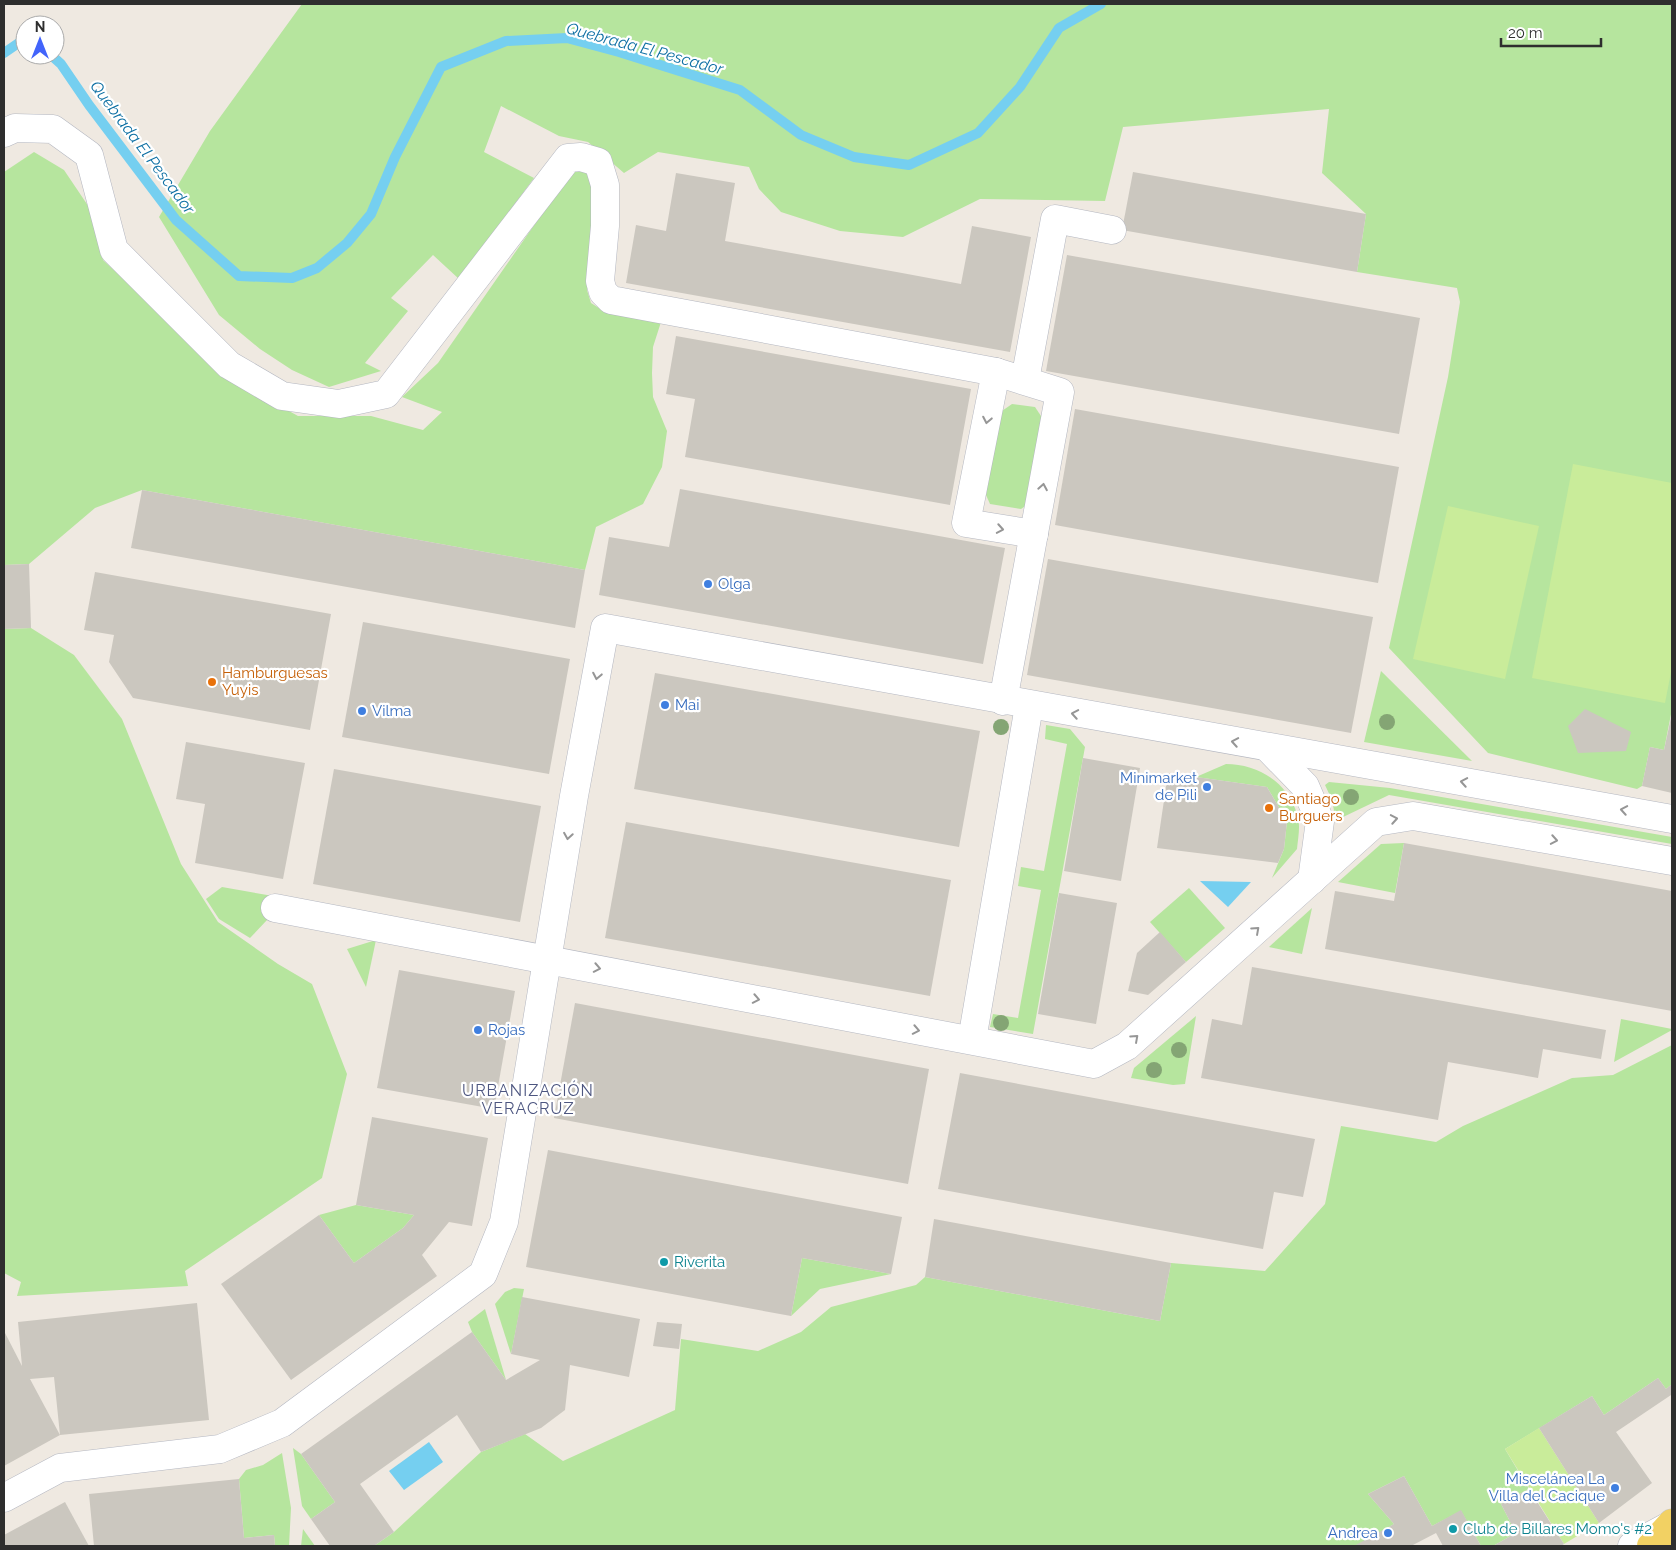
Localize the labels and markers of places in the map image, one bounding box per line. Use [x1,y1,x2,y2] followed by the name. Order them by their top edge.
[718,575,751,593] place label: Olga
[702,578,714,590] marker: Olga
[222,664,328,699] place label: Hamburguesas Yuyis
[206,676,218,688] marker: Hamburguesas Yuyis
[675,696,700,714] place label: Mai
[659,699,671,711] marker: Mai
[372,702,412,720] place label: Vilma
[356,705,368,717] marker: Vilma
[1120,769,1197,804] place label: Minimarket de Pili
[1201,781,1213,793] marker: Minimarket de Pili
[1279,790,1342,825] place label: Santiago Burguers
[1263,802,1275,814] marker: Santiago Burguers
[488,1021,525,1039] place label: Rojas
[472,1024,484,1036] marker: Rojas
[674,1253,725,1271] place label: Riverita
[658,1256,670,1268] marker: Riverita
[1489,1470,1605,1505] place label: Miscelánea La Villa del Cacique
[1609,1482,1621,1494] marker: Miscelánea La Villa del Cacique
[1463,1520,1652,1538] place label: Club de Billares Momo's #2
[1447,1523,1459,1535] marker: Club de Billares Momo's #2
[1328,1524,1378,1542] place label: Andrea
[1382,1527,1394,1539] marker: Andrea

